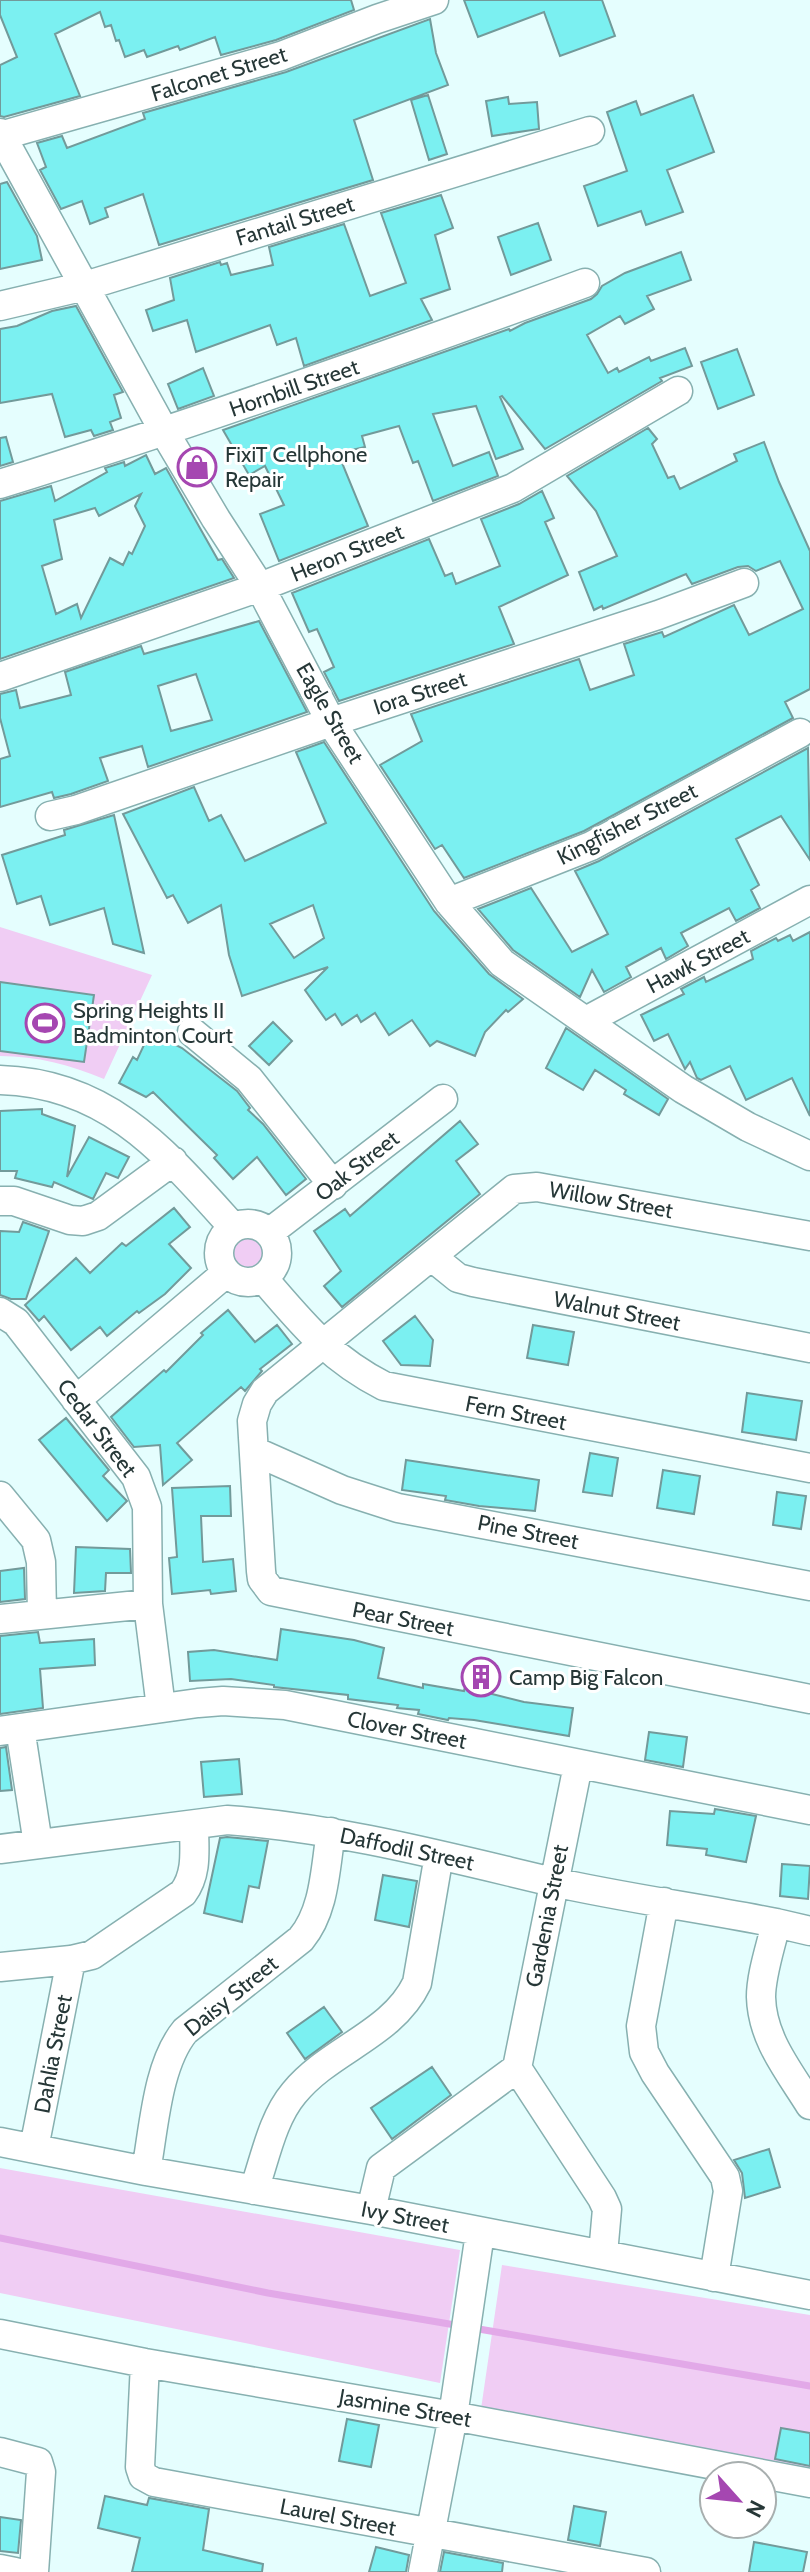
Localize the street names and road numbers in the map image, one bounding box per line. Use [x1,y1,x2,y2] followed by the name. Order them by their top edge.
[148,40,291,107] street label: Falconet Street
[233,190,358,252] street label: Fantail Street
[226,353,363,423] street label: Hornbill Street
[287,518,408,588] street label: Heron Street
[290,658,370,769] street label: Eagle Street
[370,665,470,721] street label: Iora Street
[552,777,702,871] street label: Kingfisher Street
[642,922,755,999] street label: Hawk Street
[310,1125,405,1207] street label: Oak Street
[547,1176,676,1224] street label: Willow Street
[551,1285,683,1337] street label: Walnut Street
[51,1374,143,1483] street label: Cedar Street
[463,1390,569,1436] street label: Fern Street
[475,1509,581,1555] street label: Pine Street
[350,1596,456,1642] street label: Pear Street
[345,1705,469,1755] street label: Clover Street
[338,1822,477,1876] street label: Daffodil Street
[520,1842,574,1989] street label: Gardenia Street
[179,1950,284,2042] street label: Daisy Street
[28,1992,78,2116] street label: Dahlia Street
[359,2195,452,2239] street label: Ivy Street
[336,2383,474,2433] street label: Jasmine Street
[278,2493,399,2542] street label: Laurel Street

